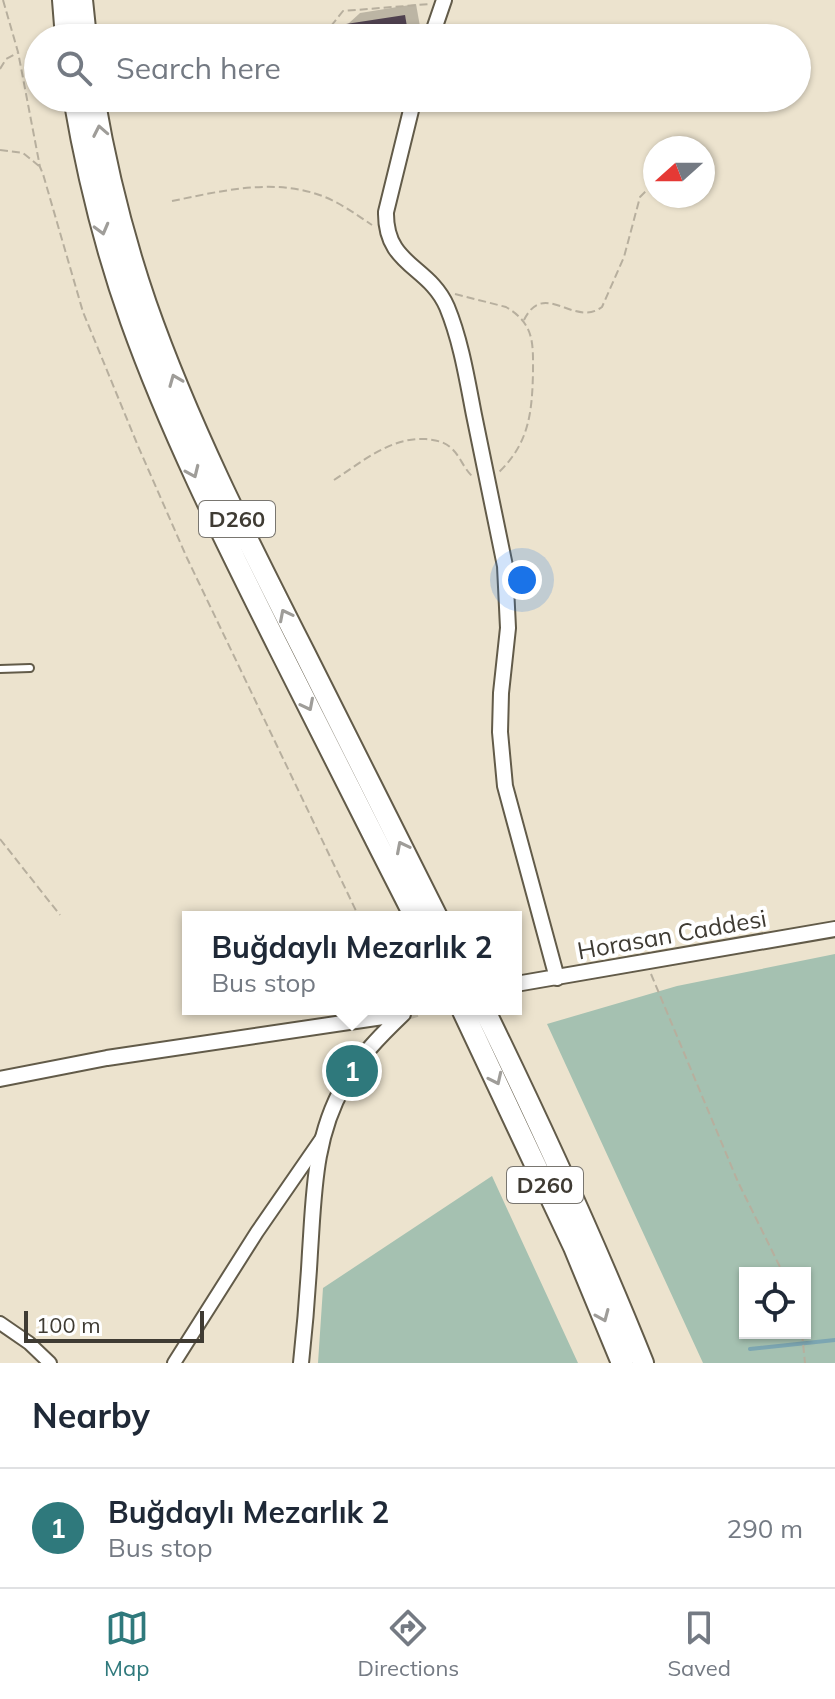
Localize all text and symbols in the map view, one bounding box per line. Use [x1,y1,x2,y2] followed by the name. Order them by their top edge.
[24,24,811,112] search box
[52,46,96,90] icon: search
[116,49,281,87] text: Search here
[93,125,110,138] one-way arrow
[643,136,715,208] north arrow
[93,221,110,235] one-way arrow
[168,374,185,388] one-way arrow
[183,464,199,478] one-way arrow
[199,501,275,537] road number: D260
[502,560,542,600] your location
[279,609,295,624] one-way arrow
[298,697,314,712] one-way arrow
[397,841,412,856] one-way arrow
[575,903,769,965] street label: Horasan Caddesi
[182,911,522,1015] popup
[211,928,493,966] text: Buğdaylı Mezarlık 2
[211,966,316,999] text: Bus stop
[326,1041,378,1101] pin: 1
[486,1071,502,1085] one-way arrow
[507,1167,583,1203] road number: D260
[739,1267,811,1339] map controls
[739,1267,811,1339] button: locate
[24,1307,204,1343] scale bar
[593,1308,610,1322] one-way arrow
[36,1311,101,1339] text: 100 m
[32,1394,150,1437] text: Nearby
[108,1493,389,1531] text: Buğdaylı Mezarlık 2
[50,1512,66,1545] text: 1
[727,1512,803,1545] text: 290 m
[108,1531,213,1564] text: Bus stop
[104,1606,149,1682] tab: Map
[358,1606,459,1682] tab: Directions
[667,1606,731,1682] tab: Saved

